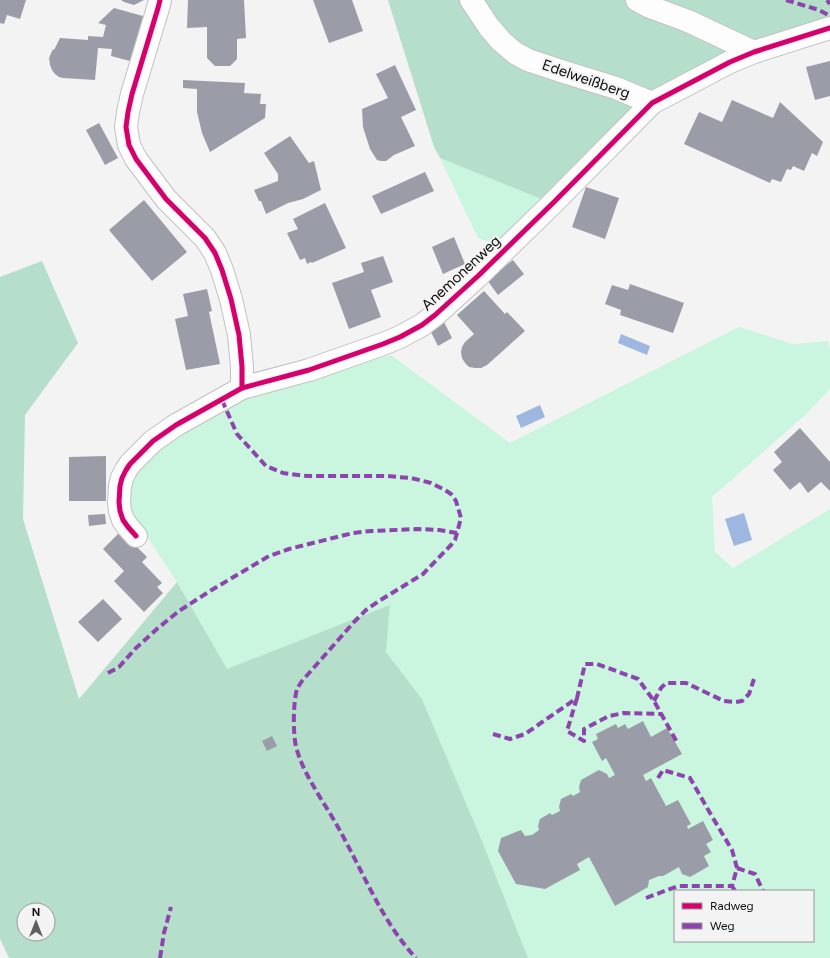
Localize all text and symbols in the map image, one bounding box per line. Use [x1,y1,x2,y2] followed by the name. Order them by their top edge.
[540,56,632,102] street label: Edelweißberg
[418,232,504,314] street label: Anemonenweg
[674,890,814,942] legend
[710,899,754,913] text: Radweg
[16,902,56,942] north arrow
[32,906,40,919] text: N
[710,919,735,933] text: Weg

